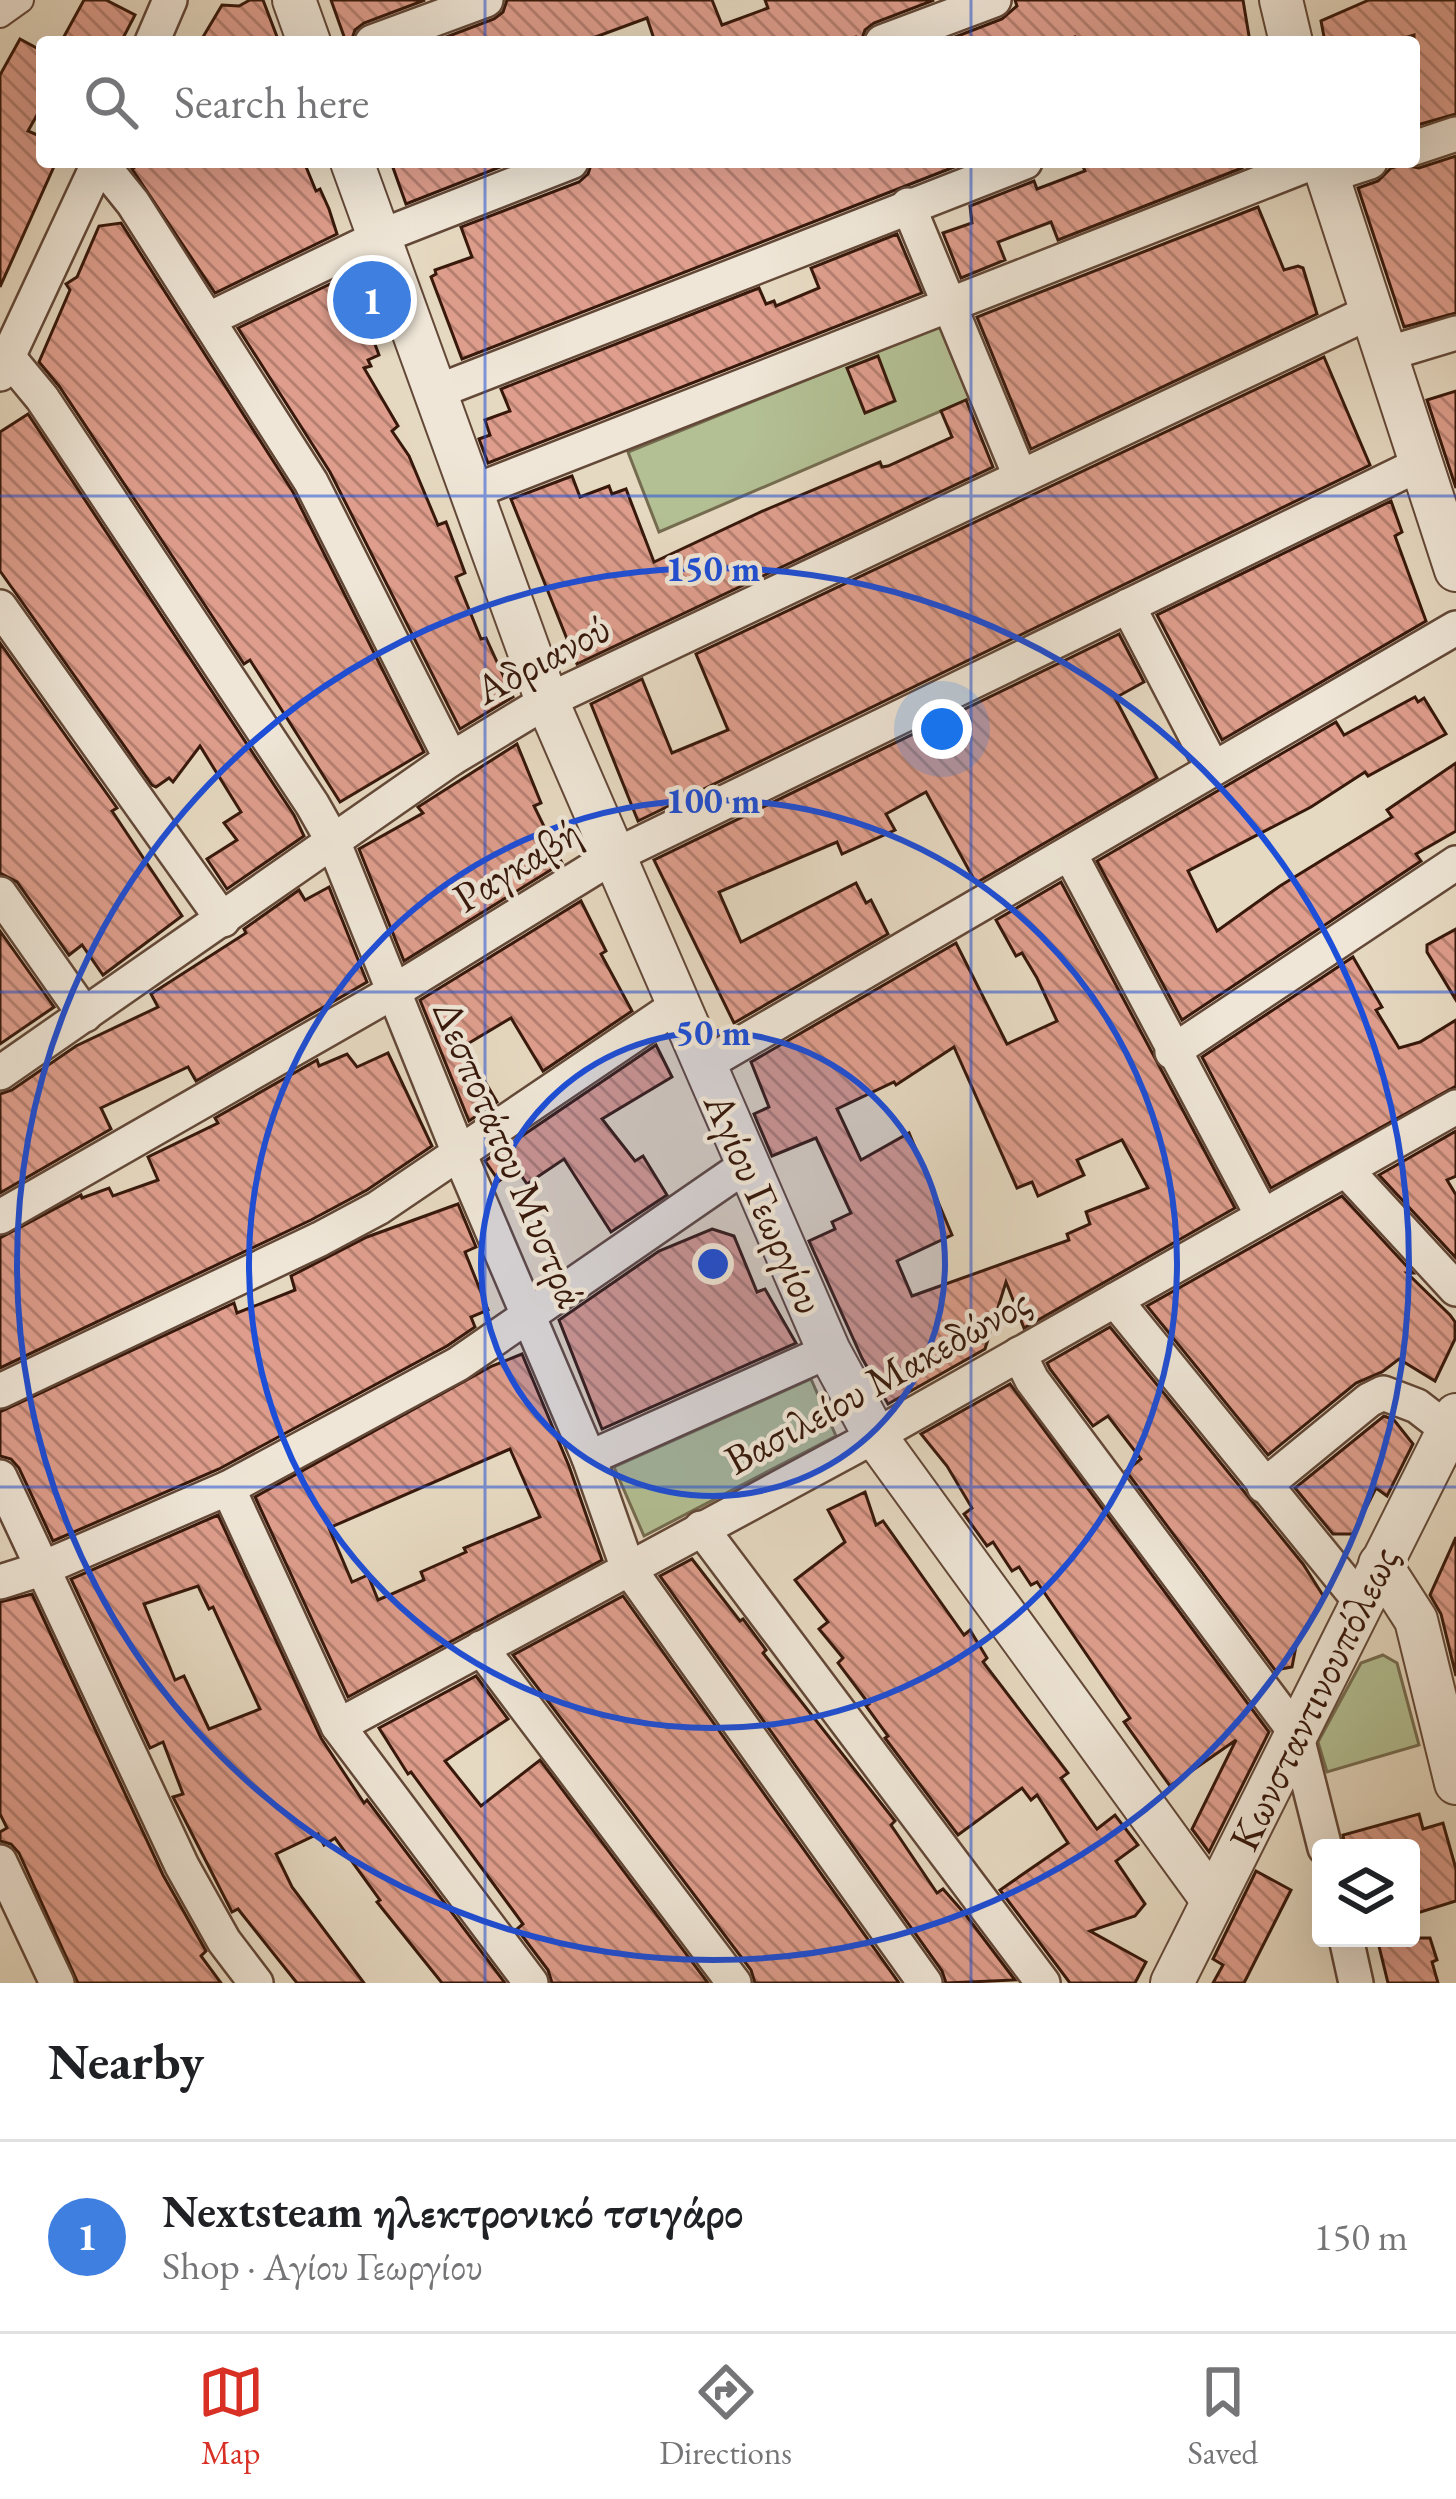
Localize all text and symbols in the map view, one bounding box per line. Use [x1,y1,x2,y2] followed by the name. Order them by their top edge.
[36,36,1420,168] search box
[78,69,144,135] icon: search
[174,73,369,131] text: Search here
[333,255,411,345] pin: 1
[666,545,760,592] text: 150 m
[464,600,619,717] street label: Αδριανού
[912,699,972,759] your location
[666,777,760,824] text: 100 m
[442,804,590,925] street label: Ραγκαβή
[420,991,599,1316] street label: Δεσποτάτου Μυστρά
[675,1009,751,1056] text: 50 m
[691,1083,838,1322] street label: Αγίου Γεωργίου
[692,1243,734,1285] centre of rings
[715,1274,1040,1487] street label: Βασιλείου Μακεδώνος
[1216,1537,1411,1860] street label: Κωνσταντινουπόλεως
[1312,1839,1420,1947] map controls
[1312,1839,1420,1947] button: layers
[48,2028,204,2094] text: Nearby
[162,2182,743,2240] text: Nextsteam ηλεκτρονικό τσιγάρο
[77,2211,97,2262] text: 1
[1314,2211,1408,2262] text: 150 m
[162,2240,483,2291] text: Shop · Αγίου Γεωργίου
[198,2359,264,2474] tab: Map
[659,2359,792,2474] tab: Directions
[1188,2359,1258,2474] tab: Saved

